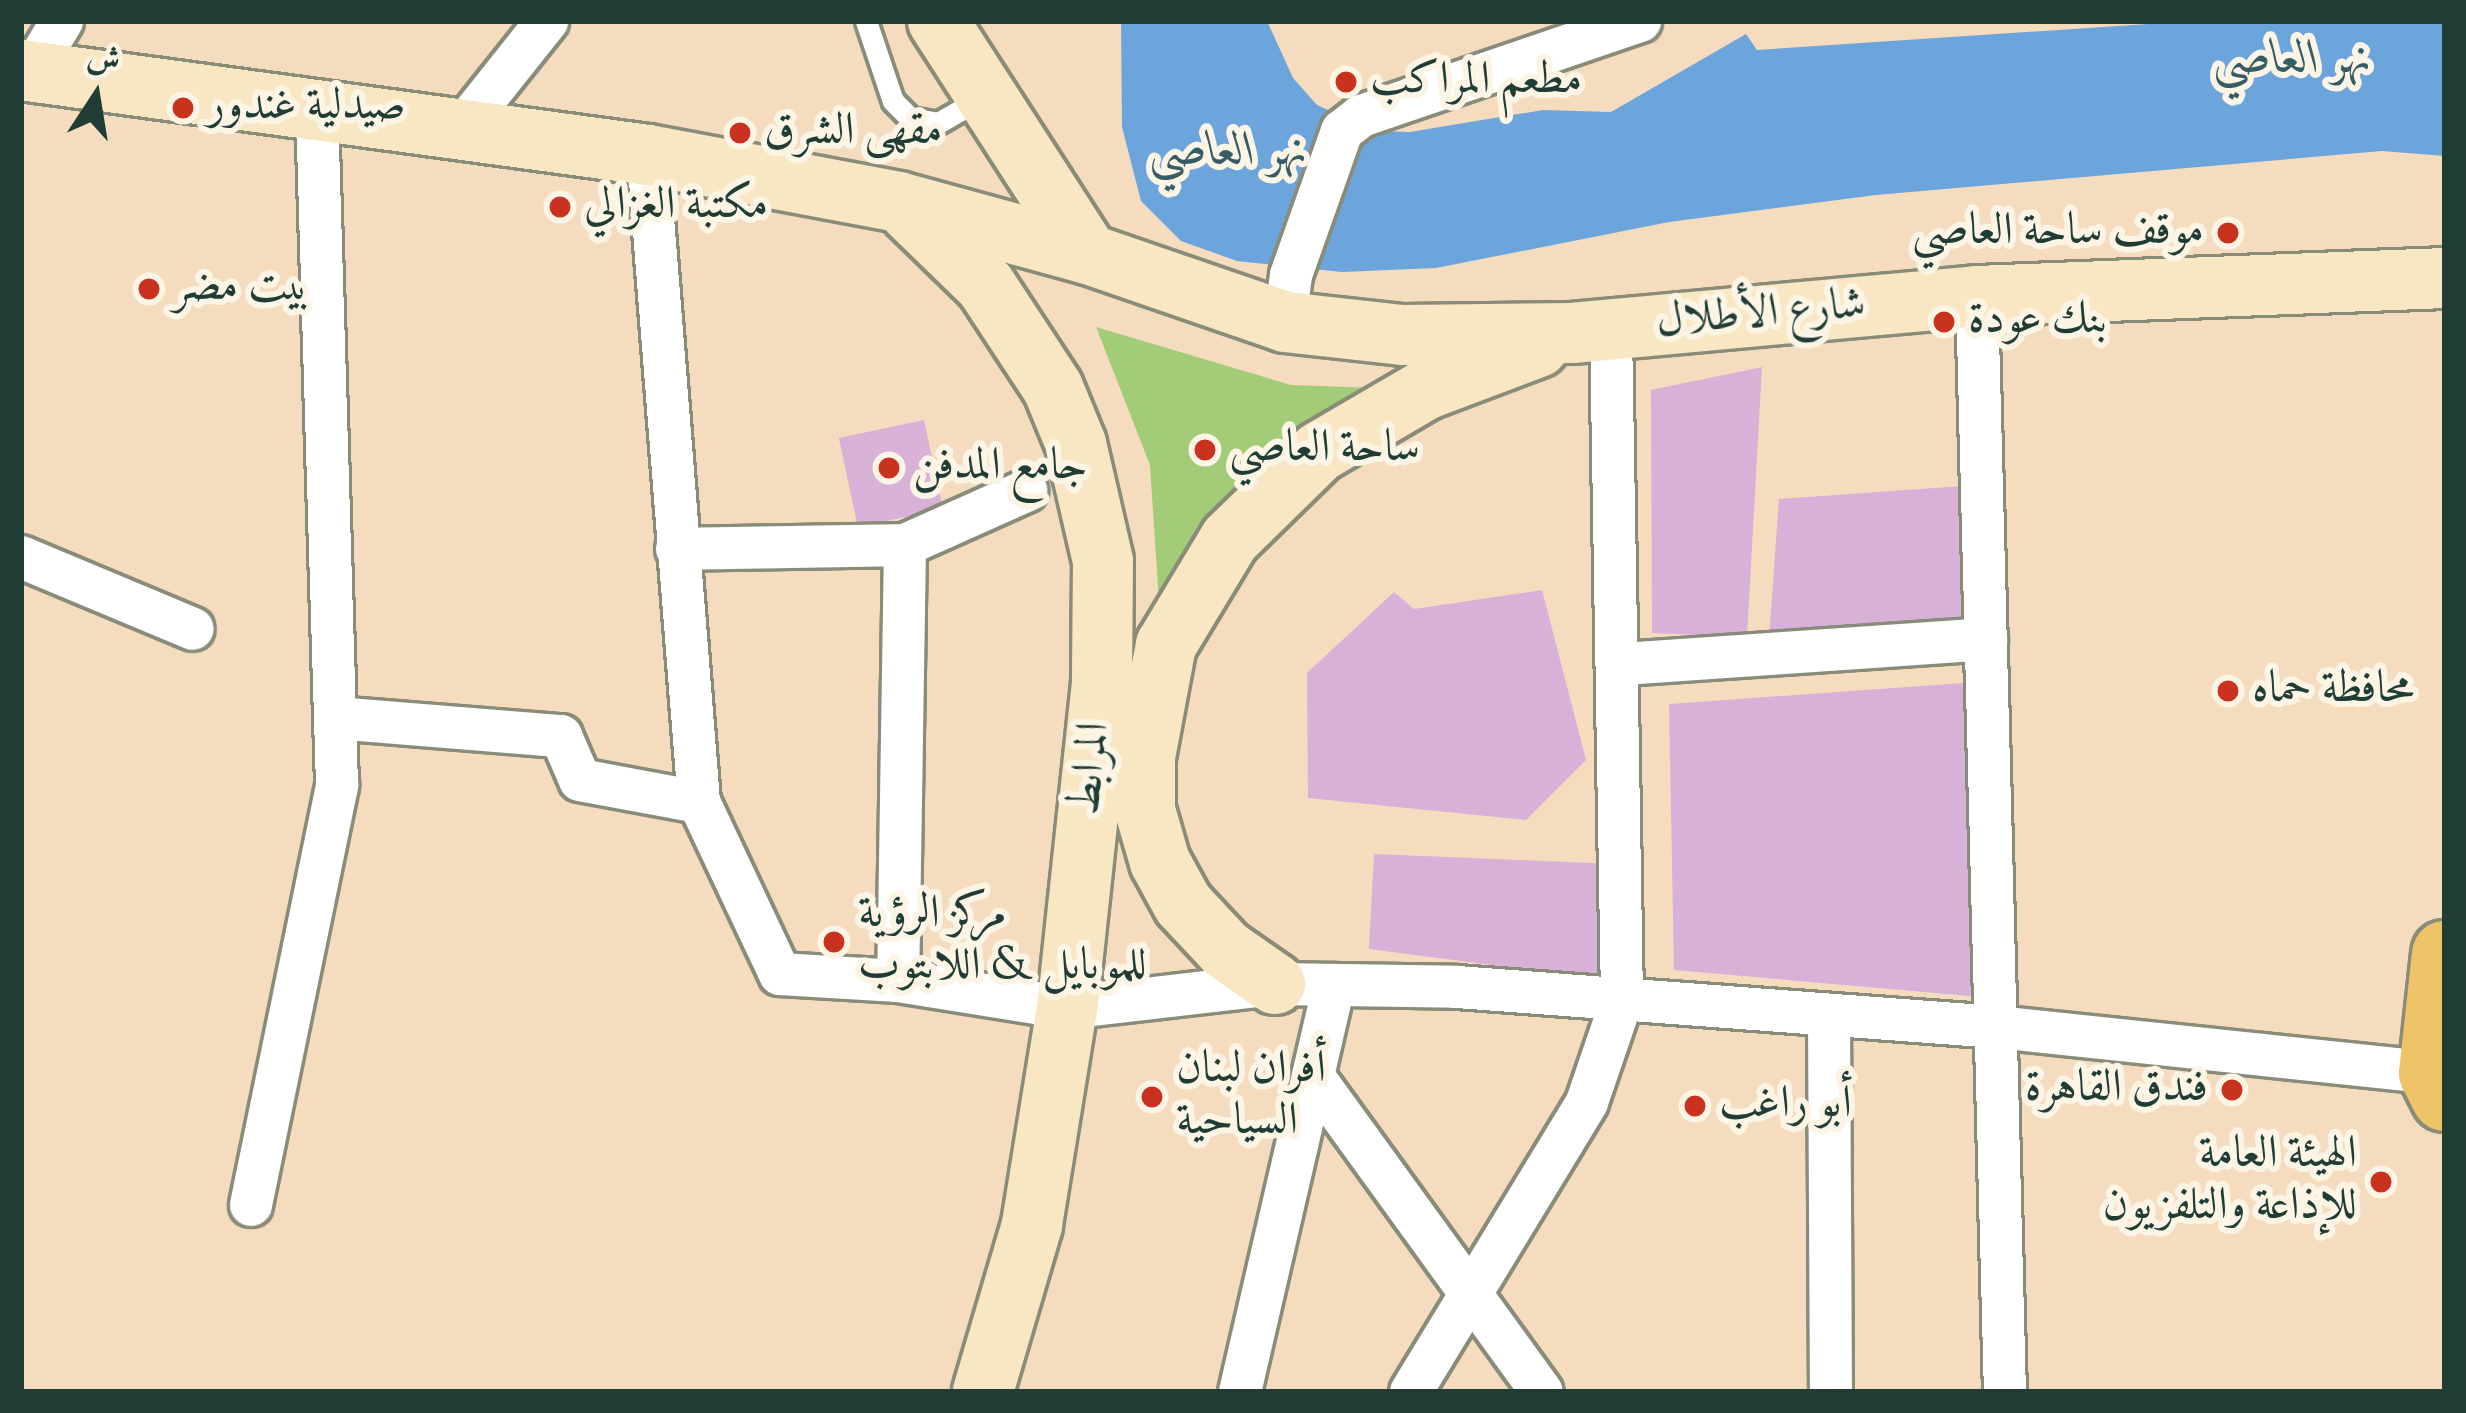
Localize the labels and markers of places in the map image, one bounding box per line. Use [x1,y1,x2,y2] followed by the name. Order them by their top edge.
[1370,55,1582,109] place label: مطعم المراكب
[1333,69,1359,95] marker: مطعم المراكب
[207,81,406,135] place label: صيدلية غندور
[170,95,196,121] marker: صيدلية غندور
[764,106,943,160] place label: مقهى الشرق
[727,120,753,146] marker: مقهى الشرق
[584,180,768,234] place label: مكتبة الغزالي
[547,194,573,220] marker: مكتبة الغزالي
[1912,206,2204,260] place label: موقف ساحة العاصي
[2215,220,2241,246] marker: موقف ساحة العاصي
[173,262,309,316] place label: بيت مضر
[136,276,162,302] marker: بيت مضر
[1968,295,2107,349] place label: بنك عودة
[1931,309,1957,335] marker: بنك عودة
[1229,423,1420,477] place label: ساحة العاصي
[1192,437,1218,463] marker: ساحة العاصي
[913,441,1088,495] place label: جامع المدفن
[876,455,902,481] marker: جامع المدفن
[2252,664,2414,718] place label: محافظة حماه
[2215,678,2241,704] marker: محافظة حماه
[858,889,1147,995] place label: مركز الرؤية للموبايل & اللابتوب
[821,929,847,955] marker: مركز الرؤية للموبايل & اللابتوب
[1176,1044,1326,1150] place label: أفران لبنان السياحية
[2025,1063,2208,1117] place label: فندق القاهرة
[2219,1077,2245,1103] marker: فندق القاهرة
[1719,1079,1852,1133] place label: أبو راغب
[1139,1084,1165,1110] marker: أفران لبنان السياحية
[1682,1093,1708,1119] marker: أبو راغب
[2102,1129,2357,1235] place label: الهيئة العامة للإذاعة والتلفزيون
[2368,1169,2394,1195] marker: الهيئة العامة للإذاعة والتلفزيون

